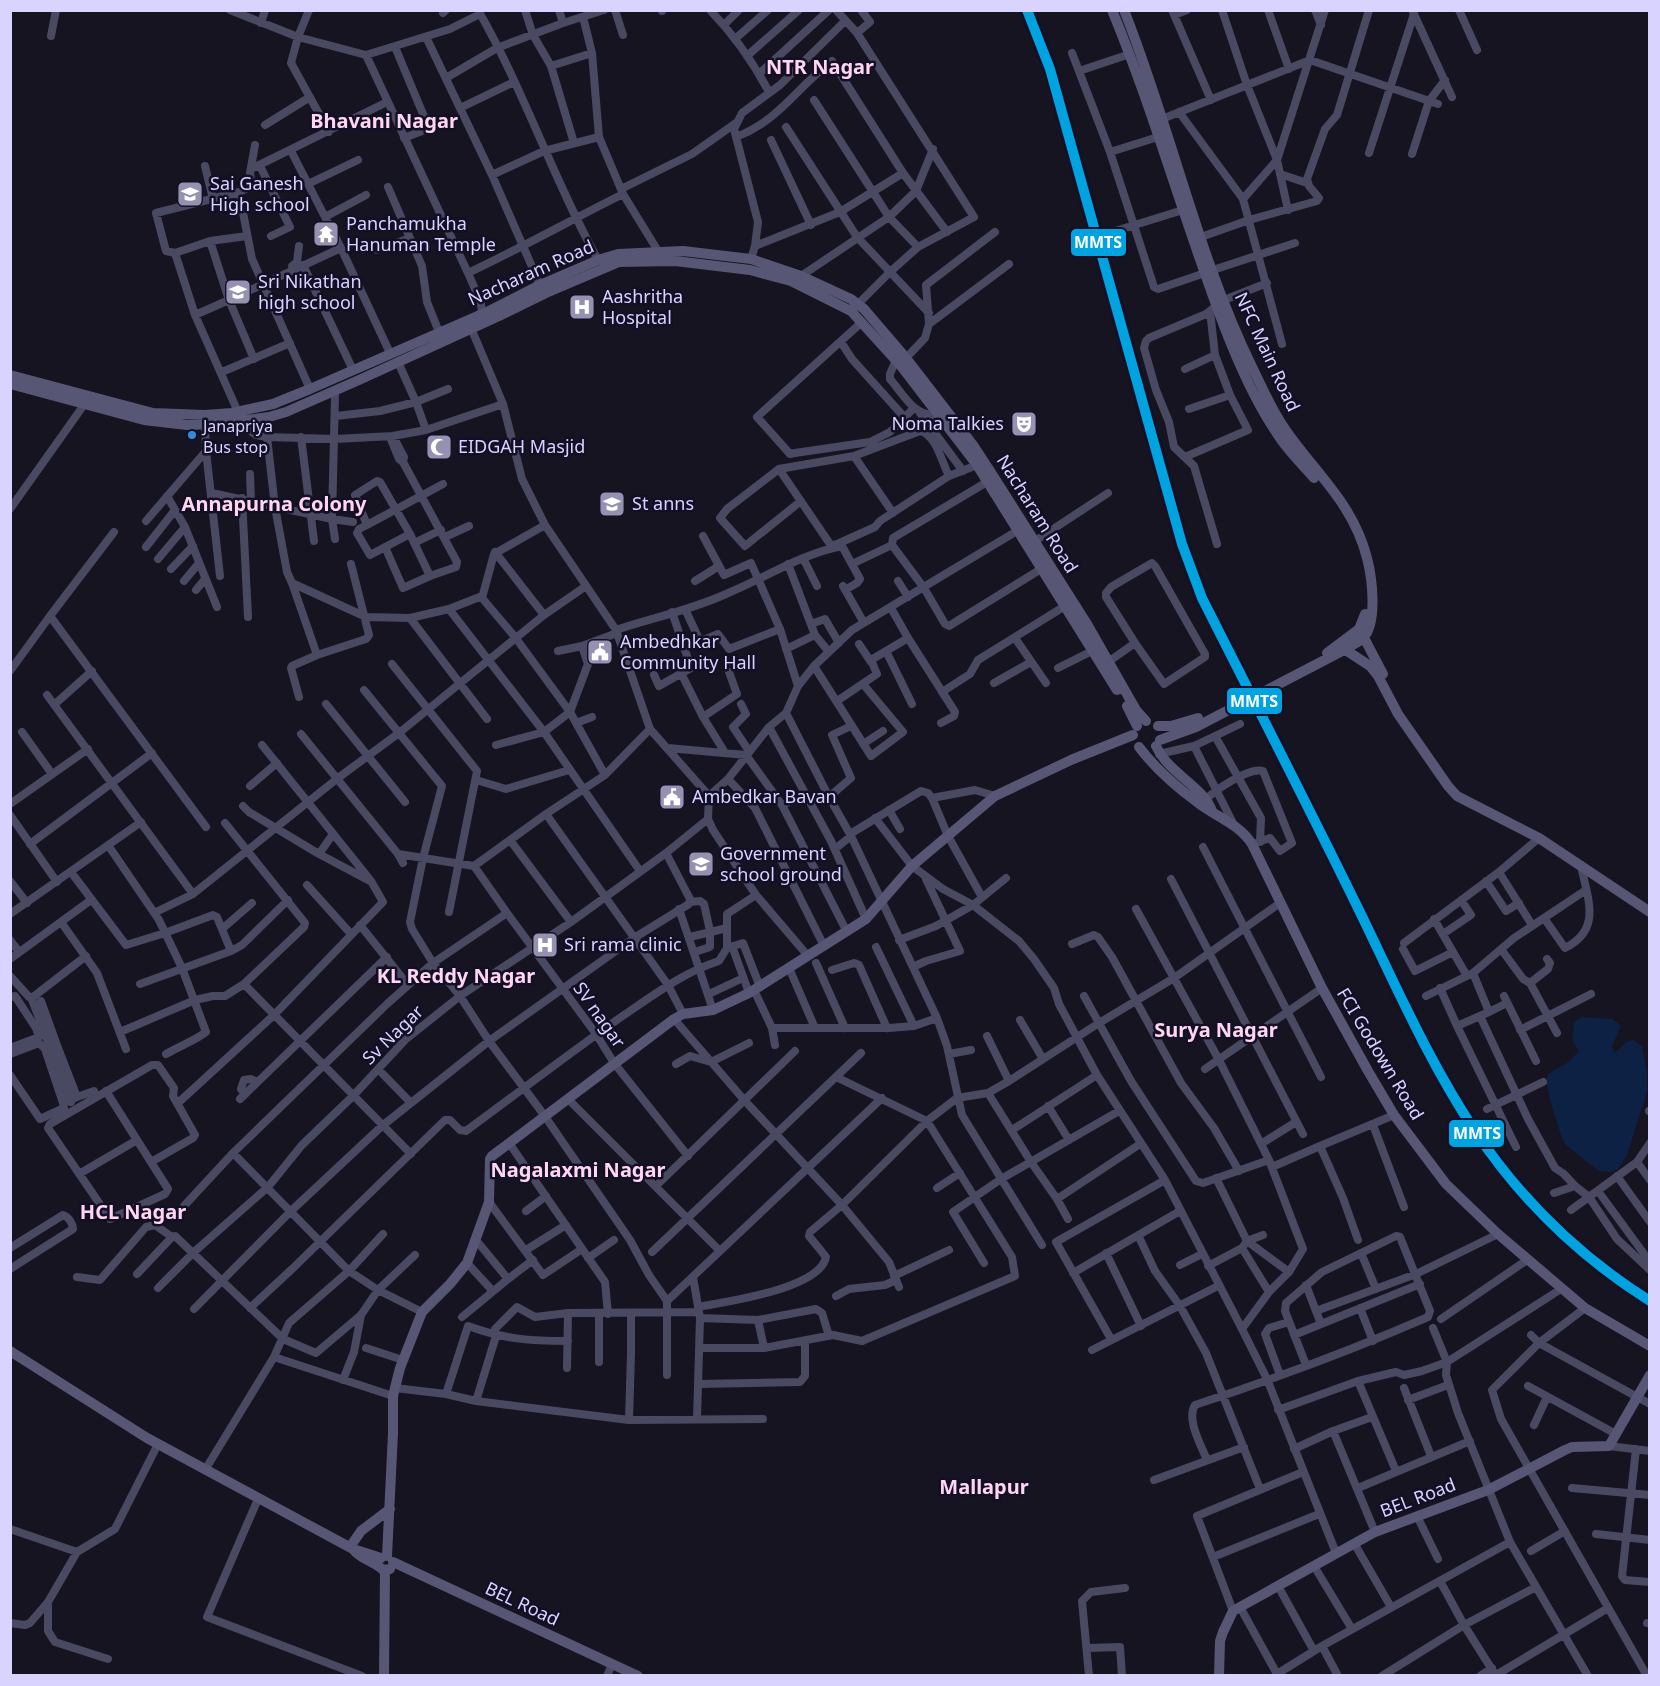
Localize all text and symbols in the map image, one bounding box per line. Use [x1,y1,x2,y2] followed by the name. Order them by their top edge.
[766,53,874,80] district label: NTR Nagar
[310,107,458,134] district label: Bhavani Nagar
[210,171,310,216] place label: Sai Ganesh High school
[175,179,205,209] school or university icon: Sai Ganesh High school
[346,211,496,256] place label: Panchamukha Hanuman Temple
[311,219,341,249] temple icon: Panchamukha Hanuman Temple
[1070,228,1127,257] line badge: MMTS
[1074,231,1122,253] text: MMTS
[464,234,597,311] street label: Nacharam Road
[258,269,362,314] place label: Sri Nikathan high school
[223,277,253,307] school or university icon: Sri Nikathan high school
[602,284,683,329] place label: Aashritha Hospital
[1230,288,1306,415] street label: NFC Main Road
[567,292,597,322] hospital icon: Aashritha Hospital
[1009,409,1039,439] theatre icon: Noma Talkies
[891,411,1004,435] place label: Noma Talkies
[201,415,273,458] place label: Janapriya Bus stop
[186,429,198,441] marker: Janapriya Bus stop
[424,432,454,462] mosque icon: EIDGAH Masjid
[458,434,585,458] place label: EIDGAH Masjid
[992,450,1084,577] street label: Nacharam Road
[597,489,627,519] school or university icon: St anns
[182,490,367,517] district label: Annapurna Colony
[632,491,694,515] place label: St anns
[620,629,756,674] place label: Ambedhkar Community Hall
[585,637,615,667] public building icon: Ambedhkar Community Hall
[1226,687,1283,715] line badge: MMTS
[1230,690,1278,712] text: MMTS
[657,782,687,812] public building icon: Ambedkar Bavan
[692,784,837,808] place label: Ambedkar Bavan
[720,841,842,886] place label: Government school ground
[686,849,716,879] school or university icon: Government school ground
[530,930,560,960] hospital icon: Sri rama clinic
[564,932,682,956] place label: Sri rama clinic
[377,962,535,989] district label: KL Reddy Nagar
[568,977,632,1053] street label: SV nagar
[1332,983,1430,1124] street label: FCI Godown Road
[357,999,428,1069] street label: Sv Nagar
[1154,1016,1278,1043] district label: Surya Nagar
[1448,1119,1505,1148] line badge: MMTS
[1453,1122,1501,1144] text: MMTS
[491,1156,665,1183] district label: Nagalaxmi Nagar
[80,1198,186,1225] district label: HCL Nagar
[1376,1472,1459,1522] street label: BEL Road
[939,1473,1029,1500] district label: Mallapur
[482,1576,563,1631] street label: BEL Road

